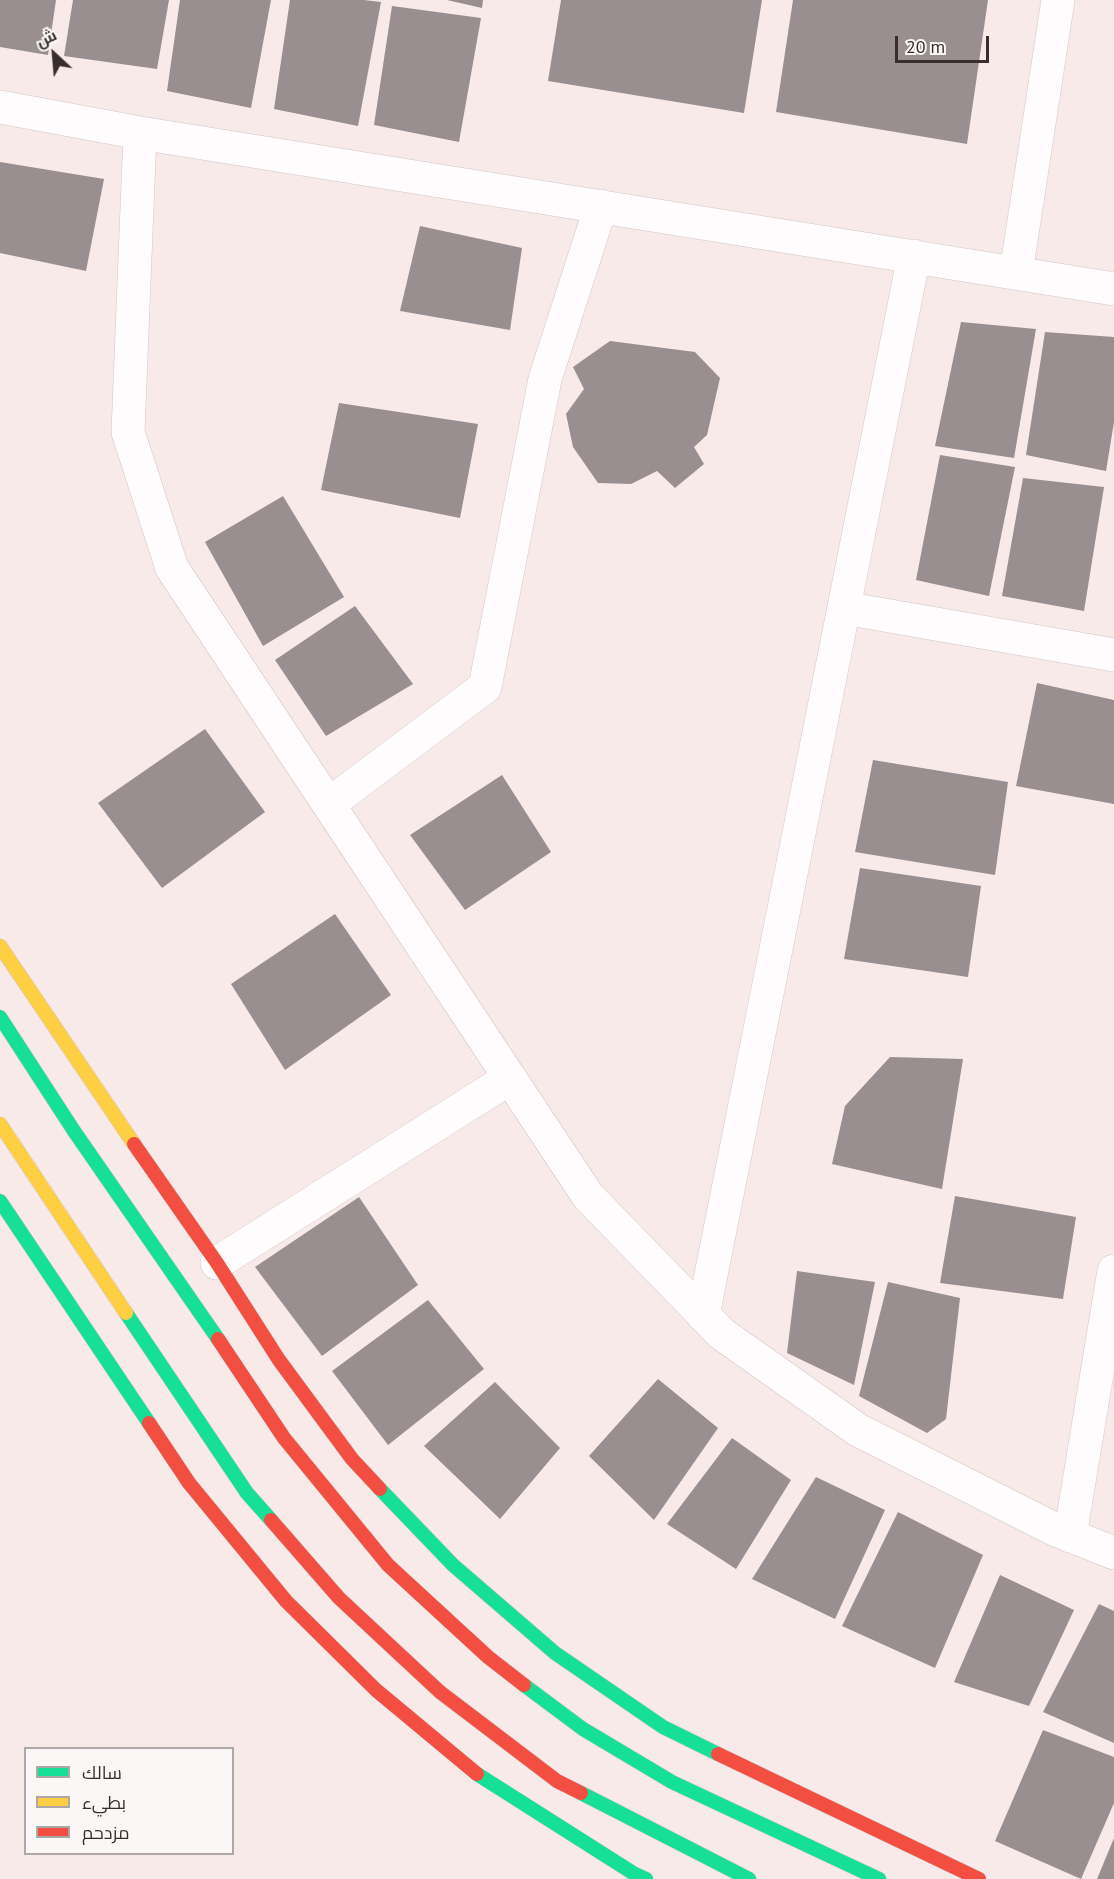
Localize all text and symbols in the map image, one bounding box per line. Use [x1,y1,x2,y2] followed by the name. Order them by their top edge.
[24,24,84,84] north arrow
[32,24,60,51] text: ش
[898,24,992,62] scale bar
[906,35,945,58] text: 20 m
[24,1747,234,1855] legend
[82,1761,122,1784] text: سالك
[82,1791,126,1814] text: بطيء
[82,1821,130,1844] text: مزدحم

